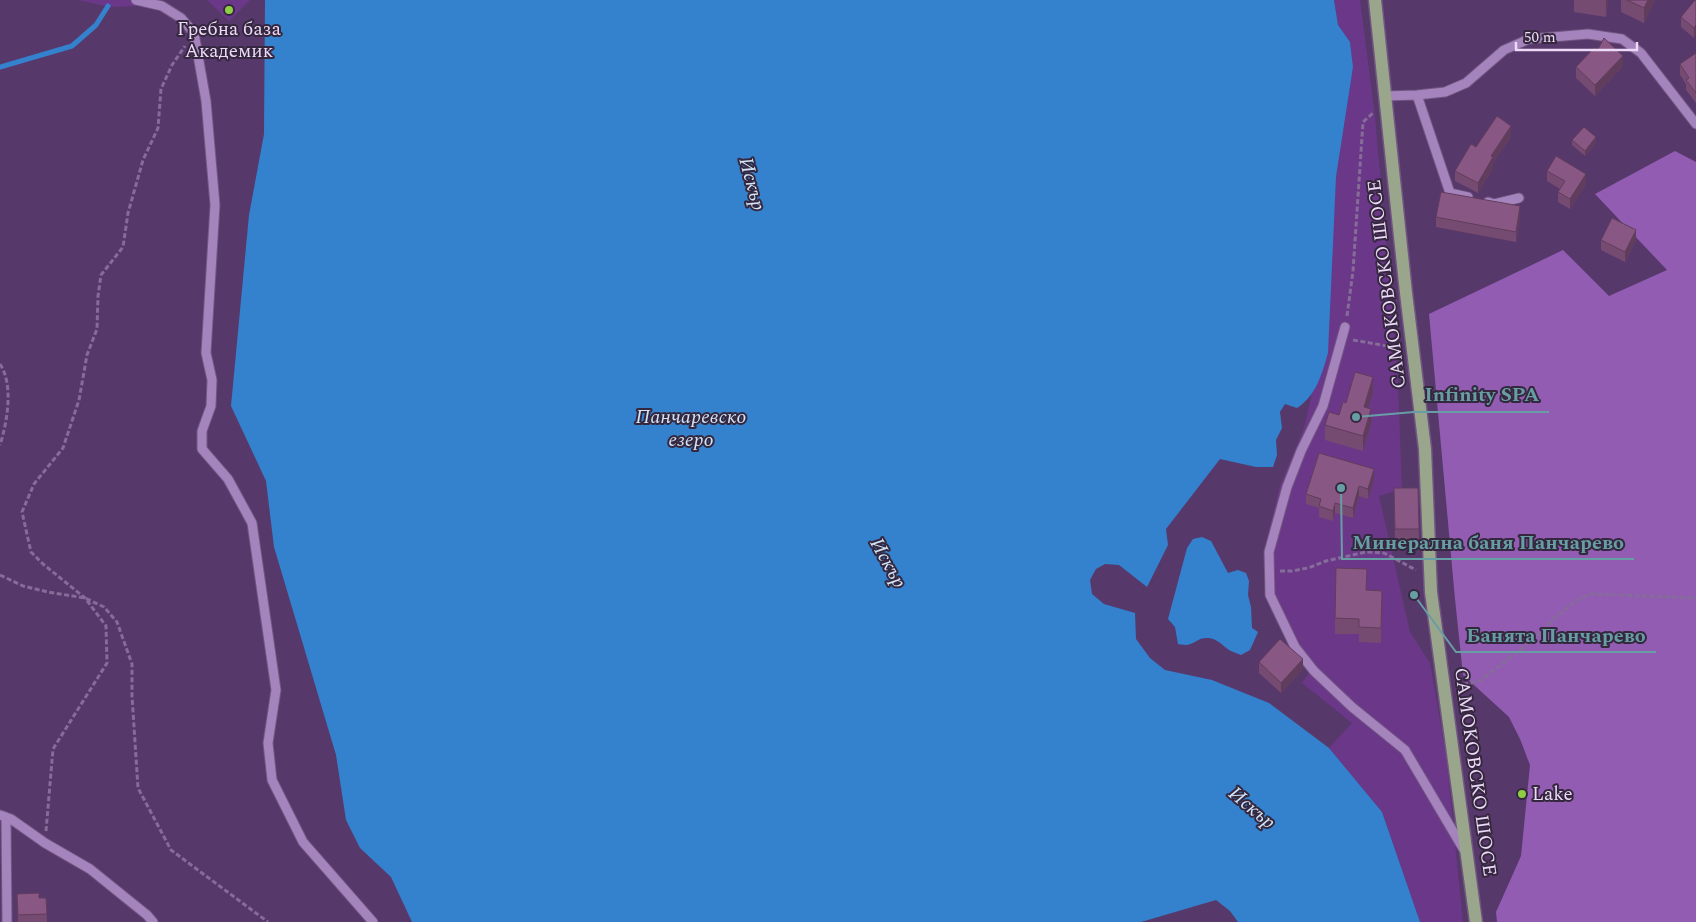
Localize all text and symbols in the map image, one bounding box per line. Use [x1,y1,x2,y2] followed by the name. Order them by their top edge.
[223,4,235,16] marker: Гребна база Академик
[177,15,282,66] place label: Гребна база Академик
[1516,20,1637,52] scale bar
[1524,26,1556,49] text: 50 m
[731,154,773,214] water label: Искър
[1360,178,1414,390] street label: САМОКОВСКО ШОСЕ
[1414,377,1549,412] callout: Infinity SPA
[1425,380,1540,410] text: Infinity SPA
[635,402,747,455] water label: Панчаревско езеро
[1342,524,1634,559] callout: Минерална баня Панчарево
[1352,528,1624,558] text: Минерална баня Панчарево
[862,532,914,594] water label: Искър
[1456,617,1656,652] callout: Банята Панчарево
[1466,621,1646,651] text: Банята Панчарево
[1446,666,1504,878] street label: САМОКОВСКО ШОСЕ
[1222,779,1282,837] water label: Искър
[1532,780,1573,809] place label: Lake
[1516,788,1528,800] marker: Lake

